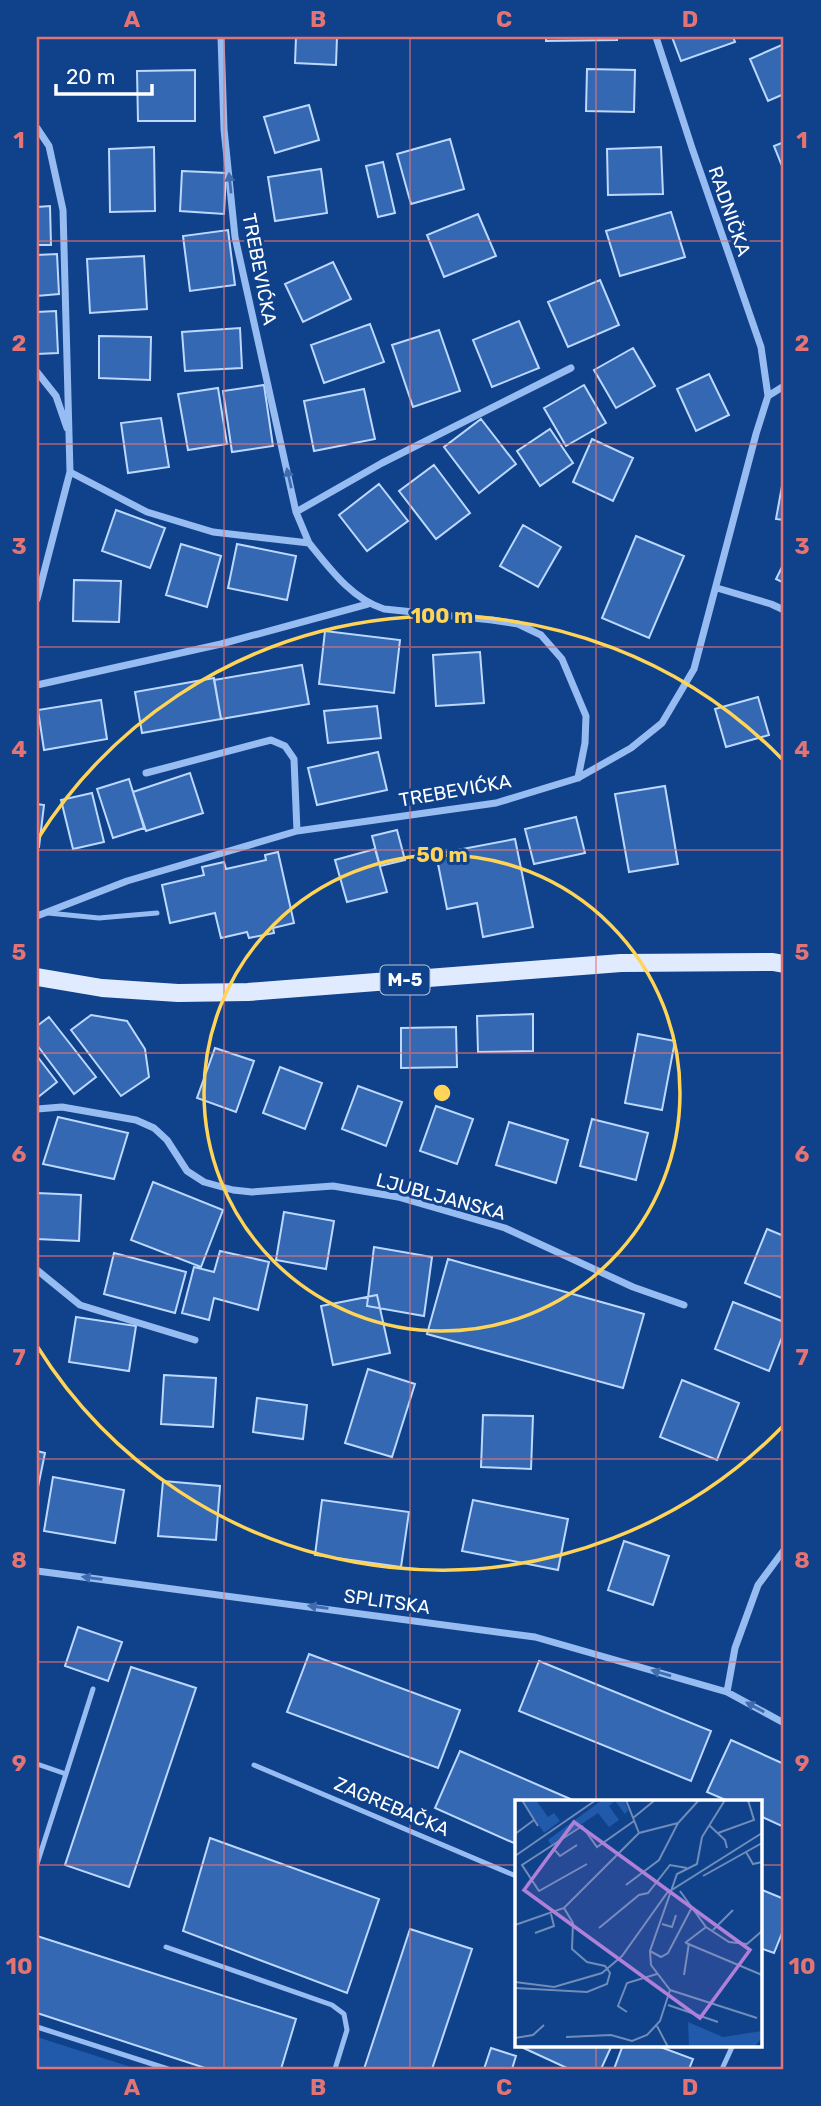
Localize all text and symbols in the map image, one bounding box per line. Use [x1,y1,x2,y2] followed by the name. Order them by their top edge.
[124,5,141,33] text: A
[310,5,326,33] text: B
[496,5,512,33] text: C
[682,5,698,33] text: D
[56,52,152,96] scale bar
[66,64,115,89] text: 20 m
[13,126,25,154] text: 1
[796,126,808,154] text: 1
[703,163,756,259] street label: RADNIČKA
[224,172,235,194] one-way arrow
[237,211,282,327] street label: TREBEVIĆKA
[12,329,26,357] text: 2
[795,329,809,357] text: 2
[283,467,294,489] one-way arrow
[11,532,27,560] text: 3
[794,532,810,560] text: 3
[411,603,473,628] text: 100 m
[11,735,27,763] text: 4
[794,735,810,763] text: 4
[397,769,513,812] street label: TREBEVIĆKA
[416,842,468,867] text: 50 m
[12,938,27,966] text: 5
[795,938,810,966] text: 5
[380,965,430,995] road number: M-5
[430,1081,454,1105] centre of rings
[12,1140,27,1168] text: 6
[795,1140,810,1168] text: 6
[374,1168,508,1225] street label: LJUBLJANSKA
[12,1343,26,1371] text: 7
[795,1343,809,1371] text: 7
[11,1546,27,1574] text: 8
[794,1546,810,1574] text: 8
[81,1573,103,1584] one-way arrow
[342,1584,432,1619] street label: SPLITSKA
[307,1602,329,1613] one-way arrow
[650,1667,672,1678] one-way arrow
[746,1701,765,1713] one-way arrow
[12,1749,26,1777] text: 9
[795,1749,809,1777] text: 9
[331,1772,453,1841] street label: ZAGREBAČKA
[515,1800,762,2046] inset map
[5,1952,33,1980] text: 10
[788,1952,816,1980] text: 10
[124,2073,141,2101] text: A
[310,2073,326,2101] text: B
[496,2073,512,2101] text: C
[682,2073,698,2101] text: D

